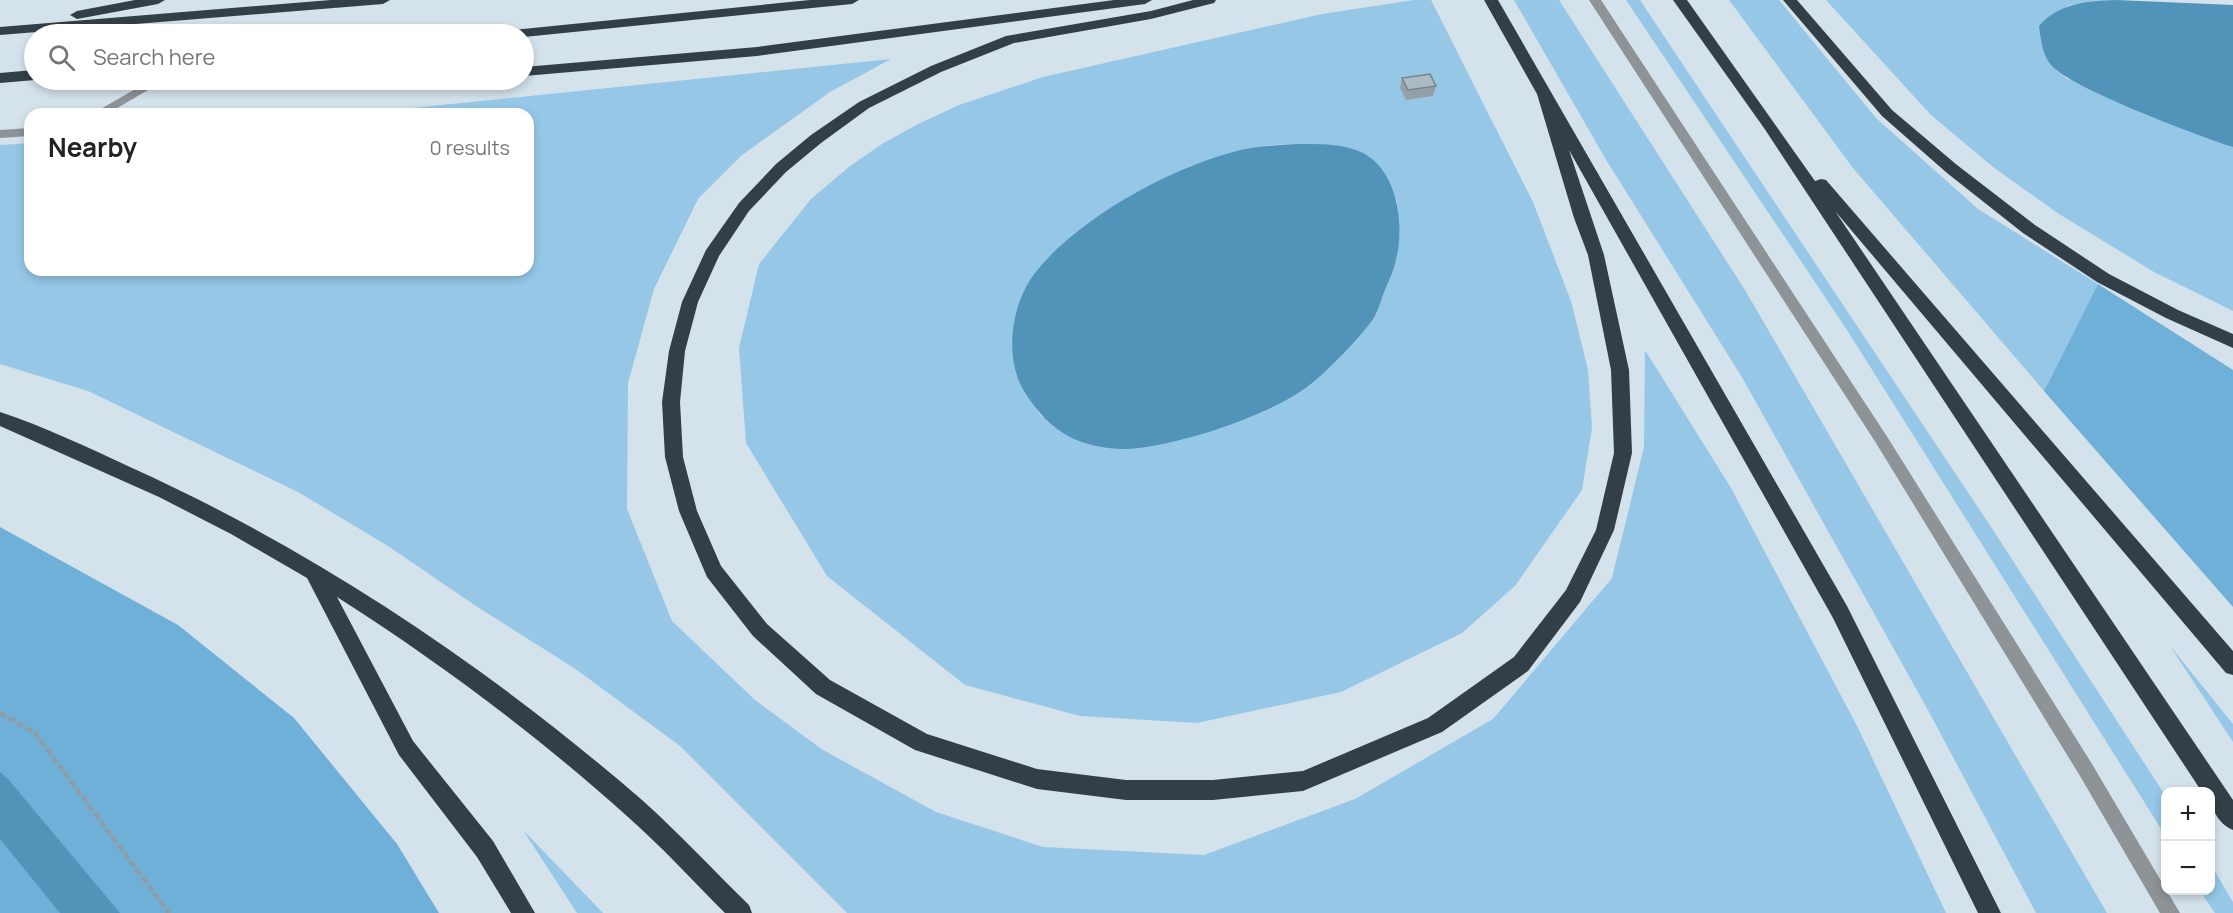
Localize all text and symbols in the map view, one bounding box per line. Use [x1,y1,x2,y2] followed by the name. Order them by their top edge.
[24,24,534,90] search box
[45,41,78,74] icon: search
[93,42,215,72] text: Search here
[48,129,137,165] text: Nearby
[430,134,510,161] text: 0 results
[2161,787,2215,895] map controls
[2161,787,2215,841] button: +
[2161,841,2215,895] button: −

